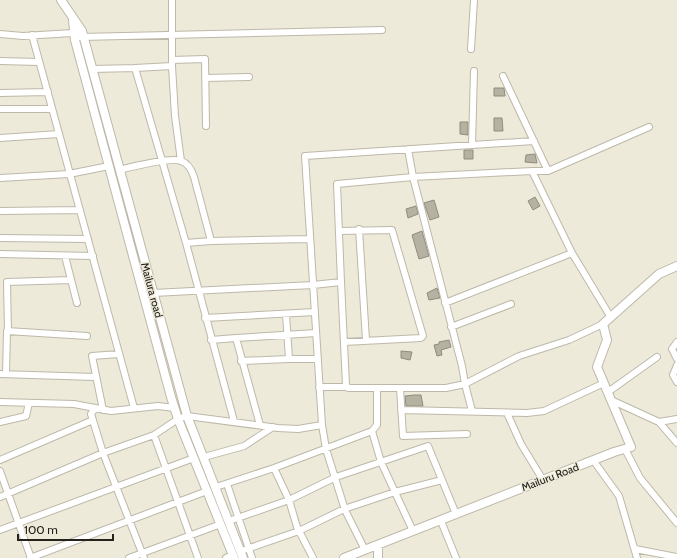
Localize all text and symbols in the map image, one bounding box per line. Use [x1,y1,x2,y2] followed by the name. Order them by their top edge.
[138,261,166,319] street label: Mailura road
[519,460,581,494] street label: Mailuru Road
[18,516,113,542] scale bar
[24,522,58,537] text: 100 m

